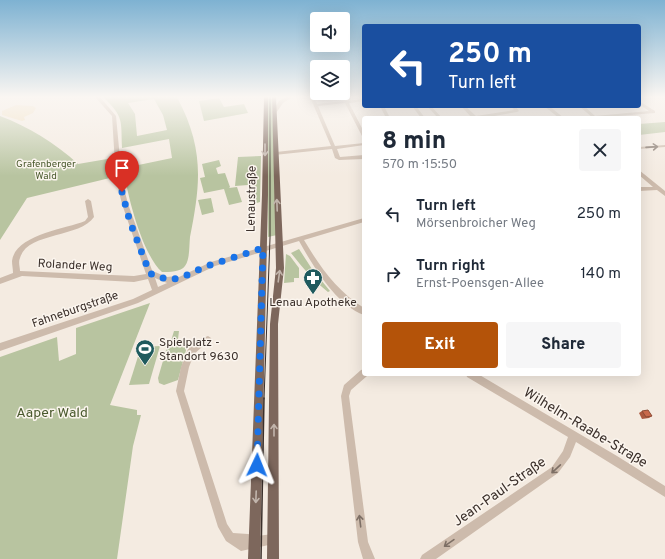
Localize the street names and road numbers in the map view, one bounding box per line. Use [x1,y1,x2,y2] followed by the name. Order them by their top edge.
[243,166,261,232] street label: Lenaustraße
[37,256,113,276] street label: Rolander Weg
[30,288,121,332] street label: Fahneburgstraße
[520,385,650,472] street label: Wilhelm-Raabe-Straße
[450,454,550,531] street label: Jean-Paul-Straße

